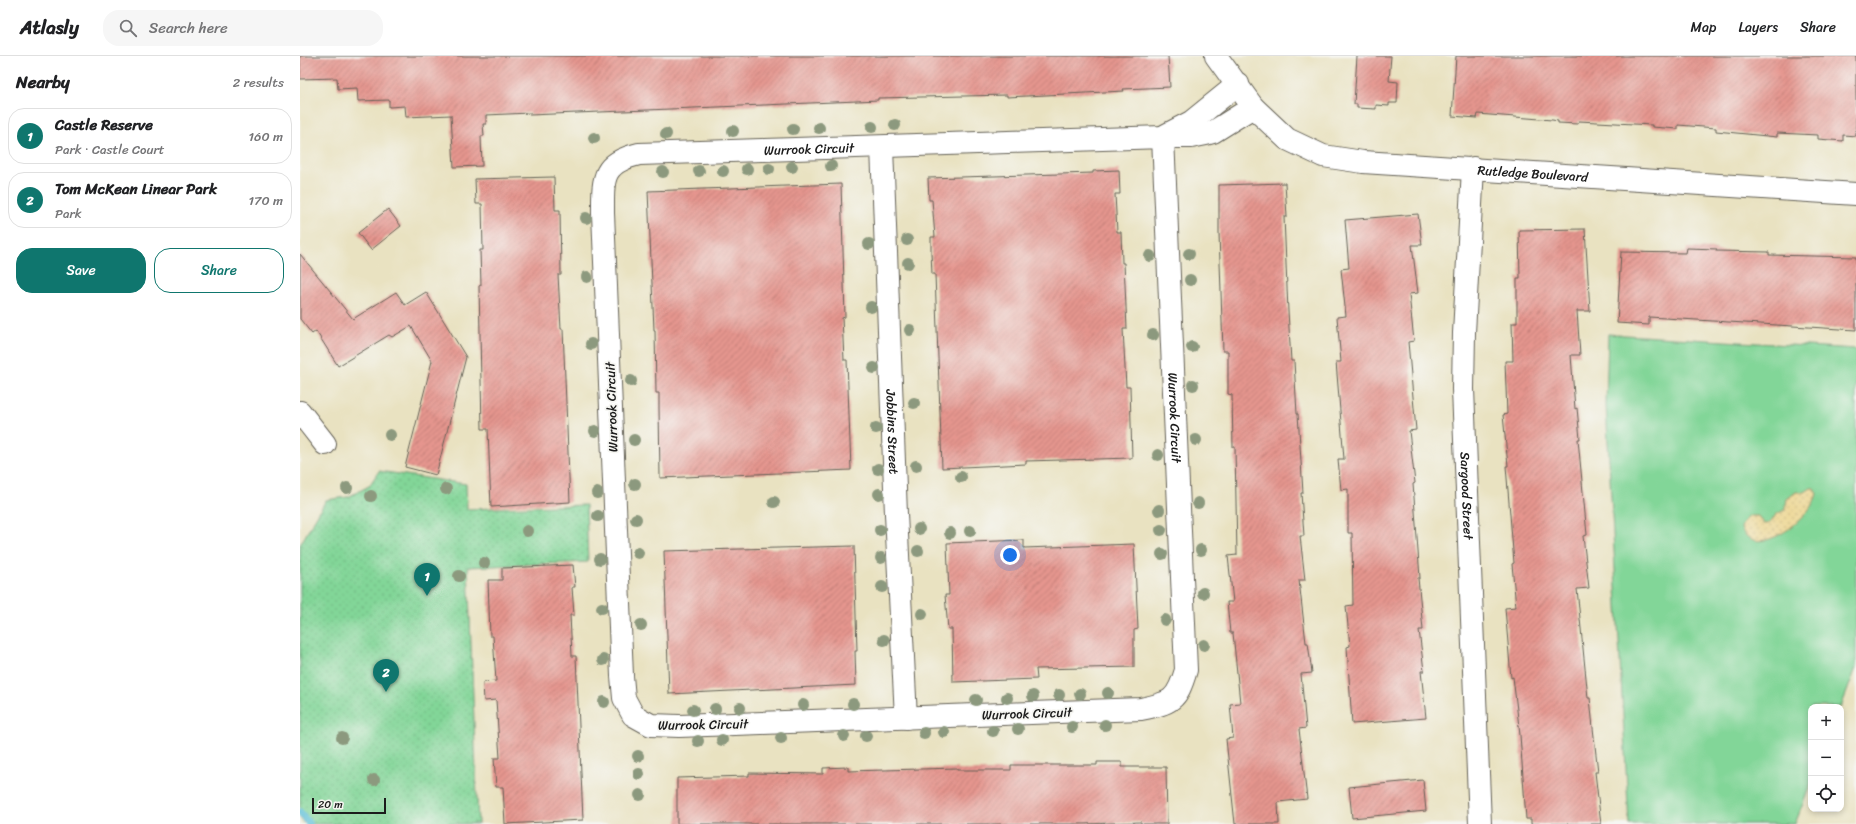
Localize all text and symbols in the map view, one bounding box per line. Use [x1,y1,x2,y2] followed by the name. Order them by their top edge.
[103,10,383,46] search box
[20,11,79,44] text: Atlasly
[149,15,228,41] text: Search here
[1691,15,1716,40] text: Map
[1738,15,1778,40] text: Layers
[1800,15,1836,40] text: Share
[117,17,139,39] icon: search
[16,67,70,97] text: Nearby
[233,71,284,94] text: 2 results
[55,112,153,138] text: Castle Reserve
[27,125,33,148] text: 1
[248,125,283,148] text: 160 m
[763,136,855,162] street label: Wurrook Circuit
[55,138,165,161] text: Park · Castle Court
[1477,158,1590,189] street label: Rutledge Boulevard
[55,176,217,202] text: Tom McKean Linear Park
[26,189,34,212] text: 2
[248,189,283,212] text: 170 m
[55,202,82,225] text: Park
[16,248,146,293] button: Save
[154,248,284,293] button: Share
[598,361,625,453] street label: Wurrook Circuit
[1161,372,1188,464] street label: Wurrook Circuit
[879,388,905,475] street label: Jobbins Street
[1453,451,1480,541] street label: Sargood Street
[1000,545,1020,565] your location
[414,563,440,596] pin: 1
[373,659,399,692] pin: 2
[981,700,1073,727] street label: Wurrook Circuit
[1808,704,1844,812] map controls
[1808,704,1844,740] button: +
[658,712,749,737] street label: Wurrook Circuit
[1808,740,1844,776] button: −
[1808,776,1844,812] button: locate
[318,795,343,814] text: 20 m
[312,796,386,815] scale bar

